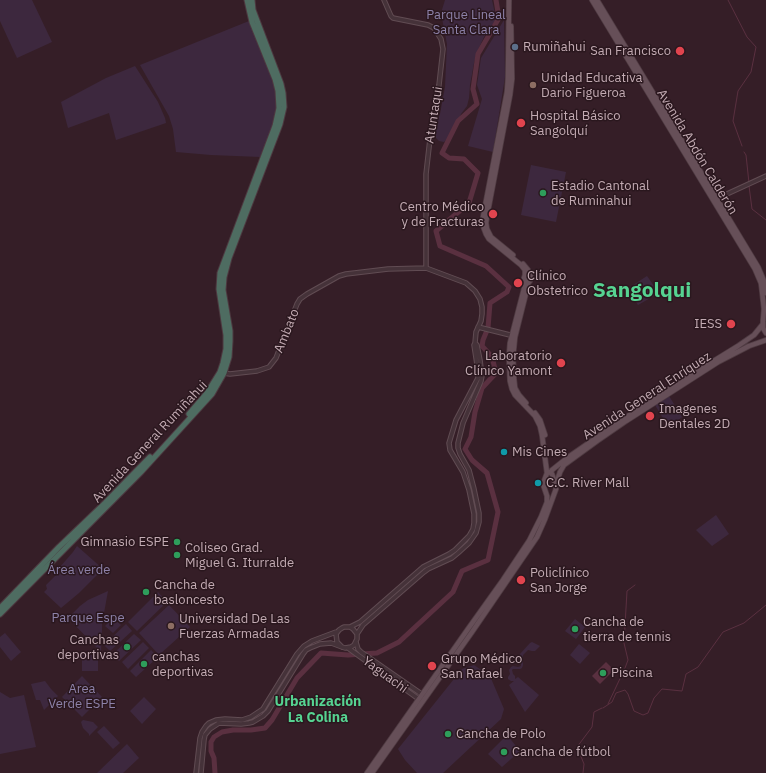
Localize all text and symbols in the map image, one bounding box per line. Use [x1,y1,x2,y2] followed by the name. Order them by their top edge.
[426,7,506,38] park label: Parque Lineal Santa Clara
[523,39,586,55] place label: Rumiñahui
[510,42,520,52] marker: Rumiñahui
[590,43,671,59] place label: San Francisco
[674,45,686,57] marker: San Francisco
[541,70,642,101] place label: Unidad Educativa Dario Figueroa
[528,80,538,90] marker: Unidad Educativa Dario Figueroa
[422,85,446,145] street label: Atuntaqui
[653,87,741,217] street label: Avenida Abdón Calderón
[530,108,620,139] place label: Hospital Básico Sangolquí
[515,117,527,129] marker: Hospital Básico Sangolquí
[551,178,650,209] place label: Estadio Cantonal de Ruminahui
[538,188,548,198] marker: Estadio Cantonal de Ruminahui
[400,199,484,230] place label: Centro Médico y de Fracturas
[487,208,499,220] marker: Centro Médico y de Fracturas
[527,268,588,299] place label: Clínico Obstetrico
[512,277,524,289] marker: Clínico Obstetrico
[593,278,691,304] district label: Sangolqui
[271,307,303,355] street label: Ambato
[694,316,722,332] place label: IESS
[725,318,737,330] marker: IESS
[465,348,552,379] place label: Laboratorio Clínico Yamont
[580,349,714,443] street label: Avenida General Enríquez
[555,357,567,369] marker: Laboratorio Clínico Yamont
[89,378,211,506] street label: Avenida General Rumiñahui
[659,401,730,432] place label: Imagenes Dentales 2D
[644,410,656,422] marker: Imagenes Dentales 2D
[512,444,567,460] place label: Mis Cines
[499,447,509,457] marker: Mis Cines
[546,475,629,491] place label: C.C. River Mall
[533,478,543,488] marker: C.C. River Mall
[81,534,169,550] place label: Gimnasio ESPE
[172,537,182,547] marker: Gimnasio ESPE
[185,540,294,571] place label: Coliseo Grad. Miguel G. Iturralde
[172,550,182,560] marker: Coliseo Grad. Miguel G. Iturralde
[48,562,110,578] park label: Área verde
[530,565,589,596] place label: Policlínico San Jorge
[515,574,527,586] marker: Policlínico San Jorge
[154,577,225,608] place label: Cancha de basloncesto
[141,587,151,597] marker: Cancha de basloncesto
[51,610,125,626] park label: Parque Espe
[179,611,290,642] place label: Universidad De Las Fuerzas Armadas
[583,614,671,645] place label: Cancha de tierra de tennis
[166,621,176,631] marker: Universidad De Las Fuerzas Armadas
[570,624,580,634] marker: Cancha de tierra de tennis
[57,632,119,663] place label: Canchas deportivas
[122,642,132,652] marker: Canchas deportivas
[152,649,214,680] place label: canchas deportivas
[441,651,522,682] place label: Grupo Médico San Rafael
[359,653,411,697] street label: Yaguachi
[139,659,149,669] marker: canchas deportivas
[426,660,438,672] marker: Grupo Médico San Rafael
[611,665,653,681] place label: Piscina
[598,668,608,678] marker: Piscina
[48,681,116,712] park label: Area Verde ESPE
[275,694,361,726] district label: Urbanización La Colina
[456,726,546,742] place label: Cancha de Polo
[443,729,453,739] marker: Cancha de Polo
[512,744,611,760] place label: Cancha de fútbol
[499,747,509,757] marker: Cancha de fútbol

